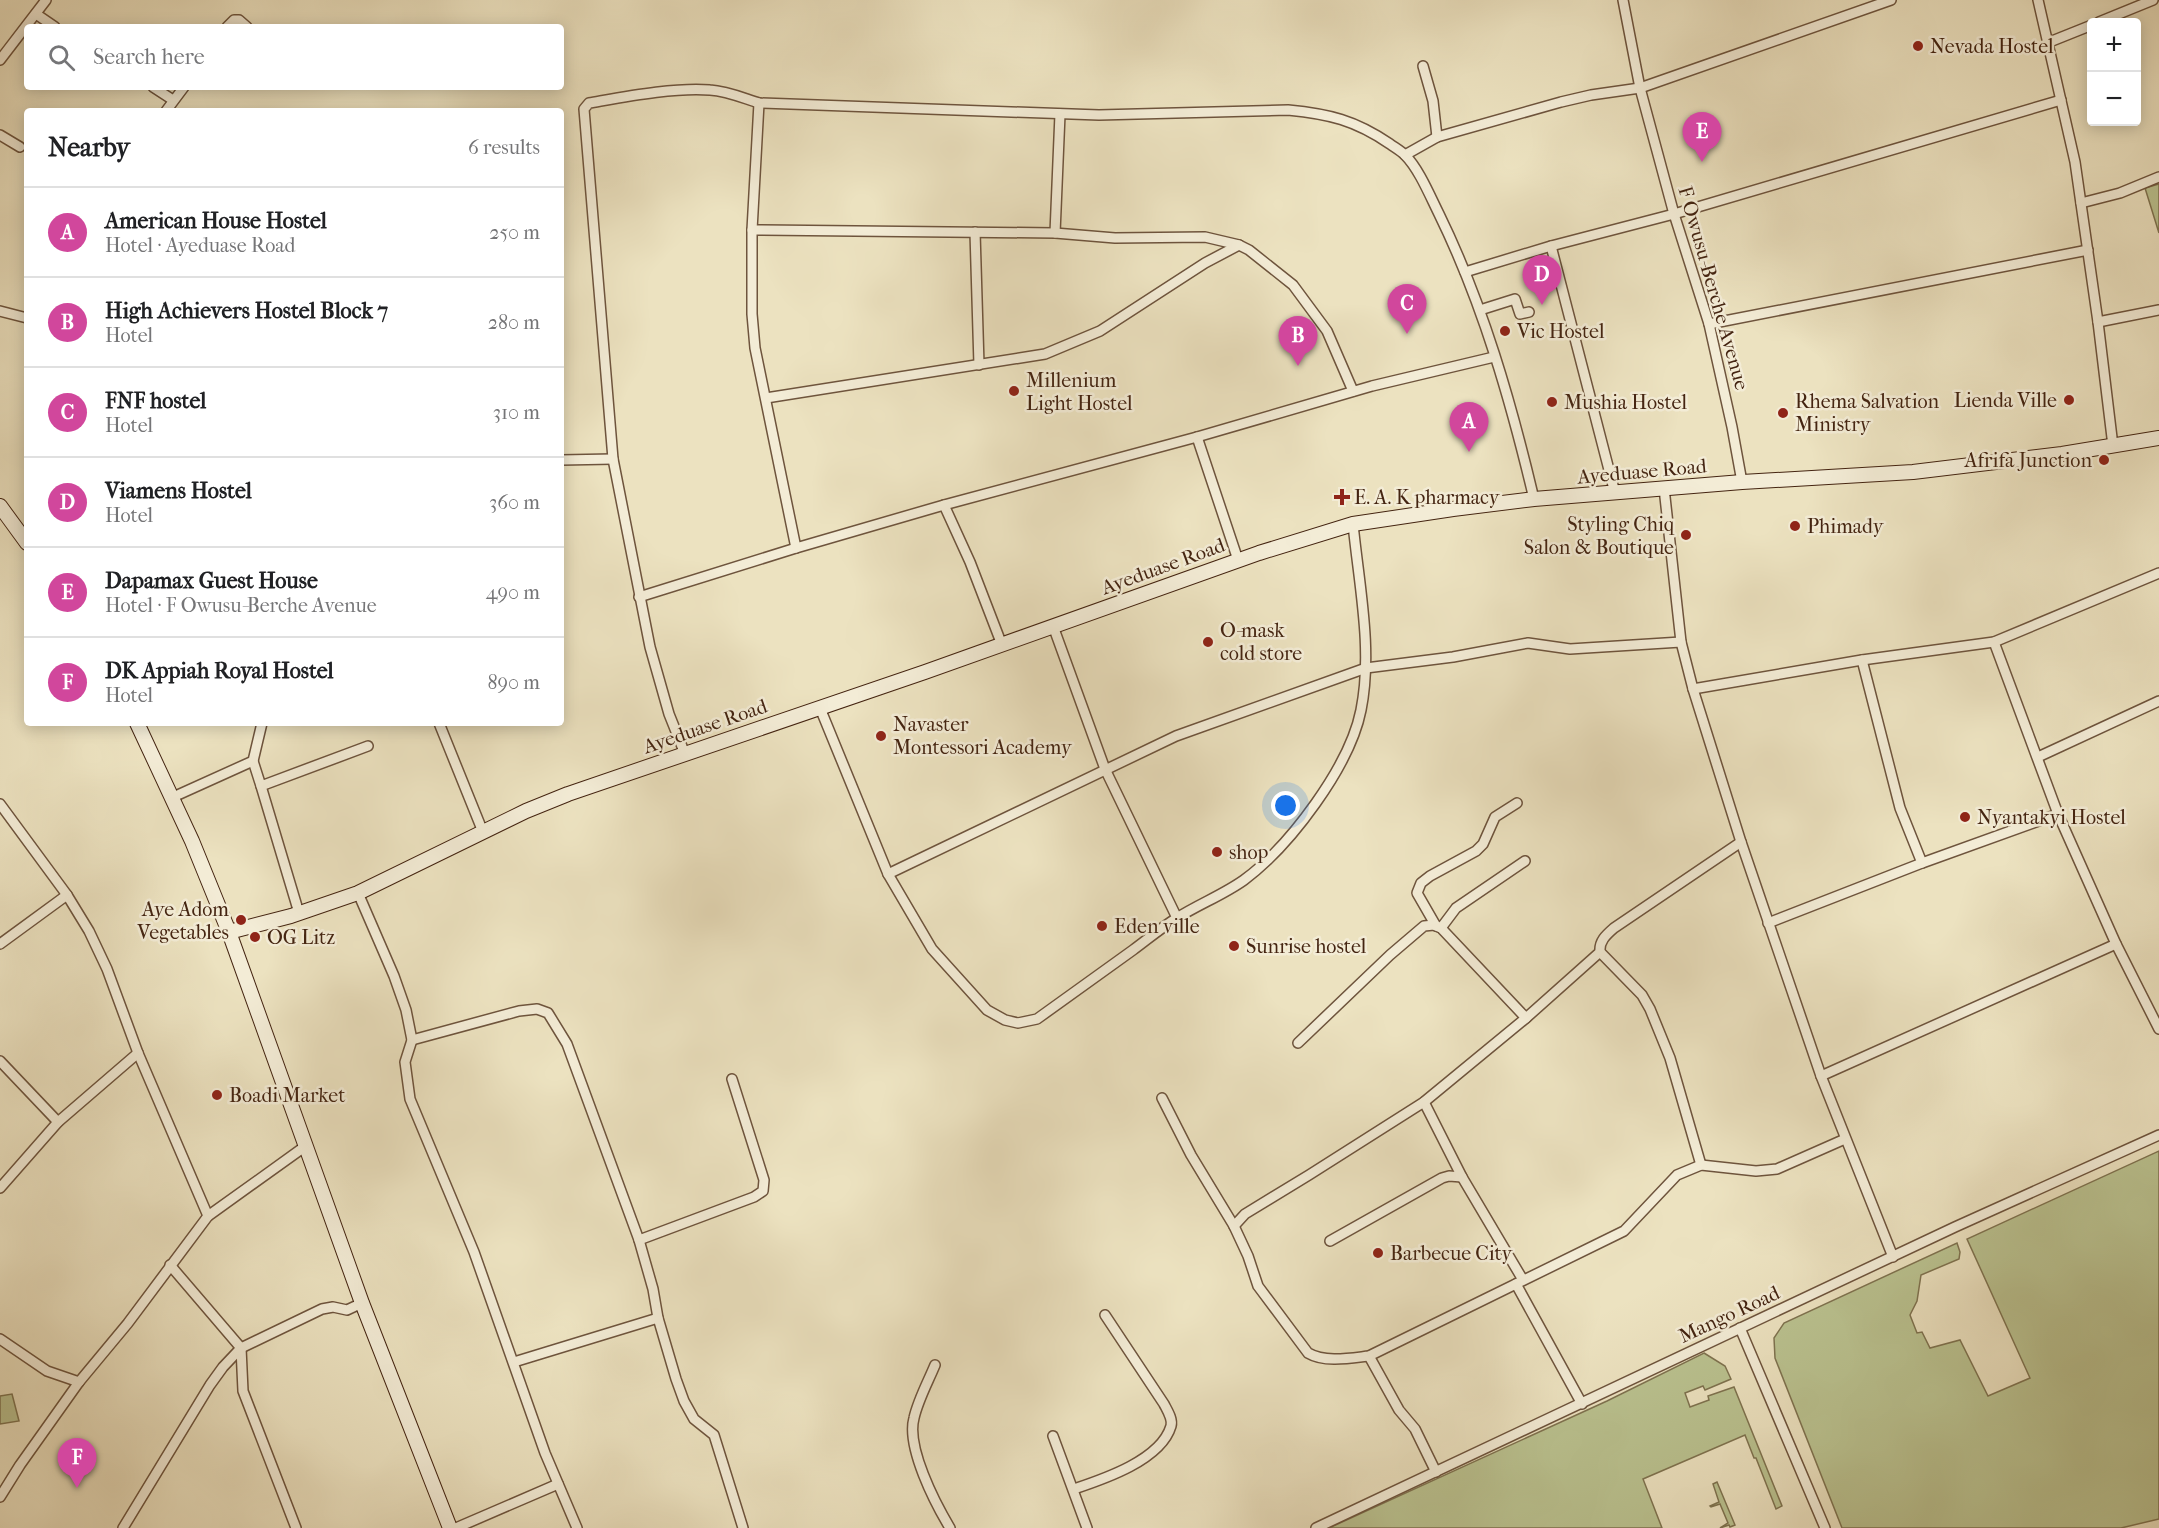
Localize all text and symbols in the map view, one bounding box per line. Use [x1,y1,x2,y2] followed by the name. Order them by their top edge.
[2087,18,2141,126] map controls
[2087,18,2141,72] button: +
[24,24,564,90] search box
[1930,35,2054,58] place label: Nevada Hostel
[1911,39,1925,53] marker: Nevada Hostel
[45,41,78,74] icon: search
[93,44,205,70] text: Search here
[2087,72,2141,126] button: −
[1682,112,1722,162] pin: E
[48,132,130,163] text: Nearby
[468,136,540,159] text: 6 results
[1673,184,1754,393] street label: F Owusu-Berche Avenue
[105,208,327,234] text: American House Hostel
[61,221,74,244] text: A
[489,221,540,244] text: 250 m
[105,234,295,257] text: Hotel · Ayeduase Road
[1522,256,1562,305] pin: D
[1388,284,1426,334] pin: C
[105,298,388,324] text: High Achievers Hostel Block 7
[61,311,74,334] text: B
[488,311,540,334] text: 280 m
[1278,316,1318,366] pin: B
[1516,320,1605,343] place label: Vic Hostel
[105,324,153,347] text: Hotel
[1498,324,1512,338] marker: Vic Hostel
[1026,369,1133,415] place label: Millenium Light Hostel
[1007,384,1021,398] marker: Millenium Light Hostel
[105,388,206,414] text: FNF hostel
[1954,389,2057,412] place label: Lienda Ville
[1795,390,1940,436] place label: Rhema Salvation Ministry
[1564,391,1687,414] place label: Mushia Hostel
[2062,393,2076,407] marker: Lienda Ville
[1545,395,1559,409] marker: Mushia Hostel
[61,401,74,424] text: C
[493,401,540,424] text: 310 m
[1450,402,1488,452] pin: A
[1776,406,1790,420] marker: Rhema Salvation Ministry
[105,414,153,437] text: Hotel
[1964,449,2092,472] place label: Afrifa Junction
[2097,453,2111,467] marker: Afrifa Junction
[1575,454,1709,489] street label: Ayeduase Road
[105,478,252,504] text: Viamens Hostel
[1354,486,1501,509] place label: E. A. K pharmacy
[1335,490,1349,504] marker: E. A. K pharmacy
[60,491,75,514] text: D
[489,491,540,514] text: 360 m
[105,504,153,527] text: Hotel
[1524,513,1675,559] place label: Styling Chiq Salon & Boutique
[1807,515,1885,538] place label: Phimady
[1788,519,1802,533] marker: Phimady
[1679,528,1693,542] marker: Styling Chiq Salon & Boutique
[1097,533,1229,600] street label: Ayeduase Road
[105,568,318,594] text: Dapamax Guest House
[61,581,74,604] text: E
[486,581,540,604] text: 490 m
[105,594,377,617] text: Hotel · F Owusu-Berche Avenue
[1220,619,1302,665] place label: O-mask cold store
[1201,635,1215,649] marker: O-mask cold store
[105,658,334,684] text: DK Appiah Royal Hostel
[62,671,73,694] text: F
[488,671,540,694] text: 890 m
[105,684,153,707] text: Hotel
[639,694,771,759] street label: Ayeduase Road
[893,713,1073,759] place label: Navaster Montessori Academy
[874,729,888,743] marker: Navaster Montessori Academy
[1271,791,1300,820] your location
[1977,806,2126,829] place label: Nyantakyi Hostel
[1958,810,1972,824] marker: Nyantakyi Hostel
[1229,841,1269,864] place label: shop
[1210,845,1224,859] marker: shop
[136,898,229,944] place label: Aye Adom Vegetables
[234,913,248,927] marker: Aye Adom Vegetables
[1114,915,1200,938] place label: Eden ville
[1095,919,1109,933] marker: Eden ville
[267,926,335,949] place label: OG Litz
[248,930,262,944] marker: OG Litz
[1246,935,1367,958] place label: Sunrise hostel
[1227,939,1241,953] marker: Sunrise hostel
[229,1084,345,1107] place label: Boadi Market
[210,1088,224,1102] marker: Boadi Market
[1390,1242,1514,1265] place label: Barbecue City
[1371,1246,1385,1260] marker: Barbecue City
[1675,1281,1784,1348] street label: Mango Road
[58,1438,97,1488] pin: F

